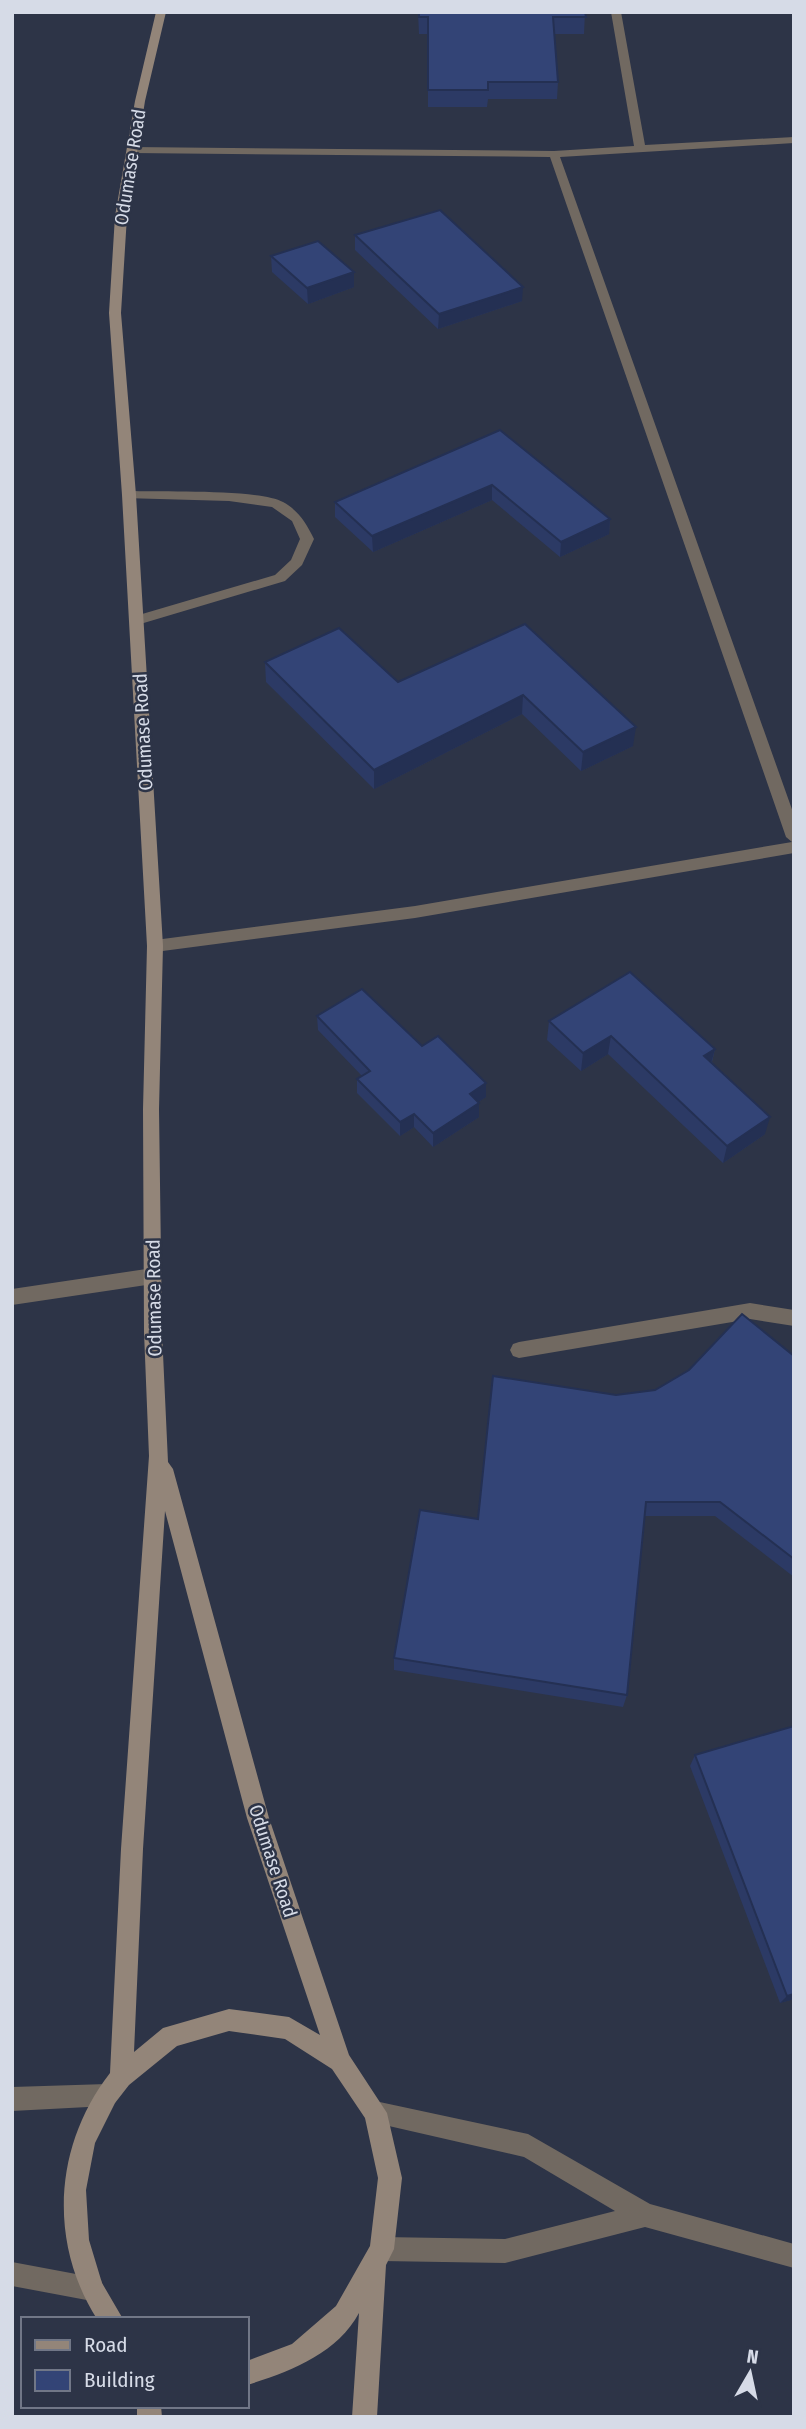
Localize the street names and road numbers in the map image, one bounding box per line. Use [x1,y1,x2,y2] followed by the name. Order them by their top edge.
[109,107,151,227] street label: Odumase Road
[128,673,158,791] street label: Odumase Road
[141,1239,167,1357] street label: Odumase Road
[244,1802,302,1920] street label: Odumase Road

